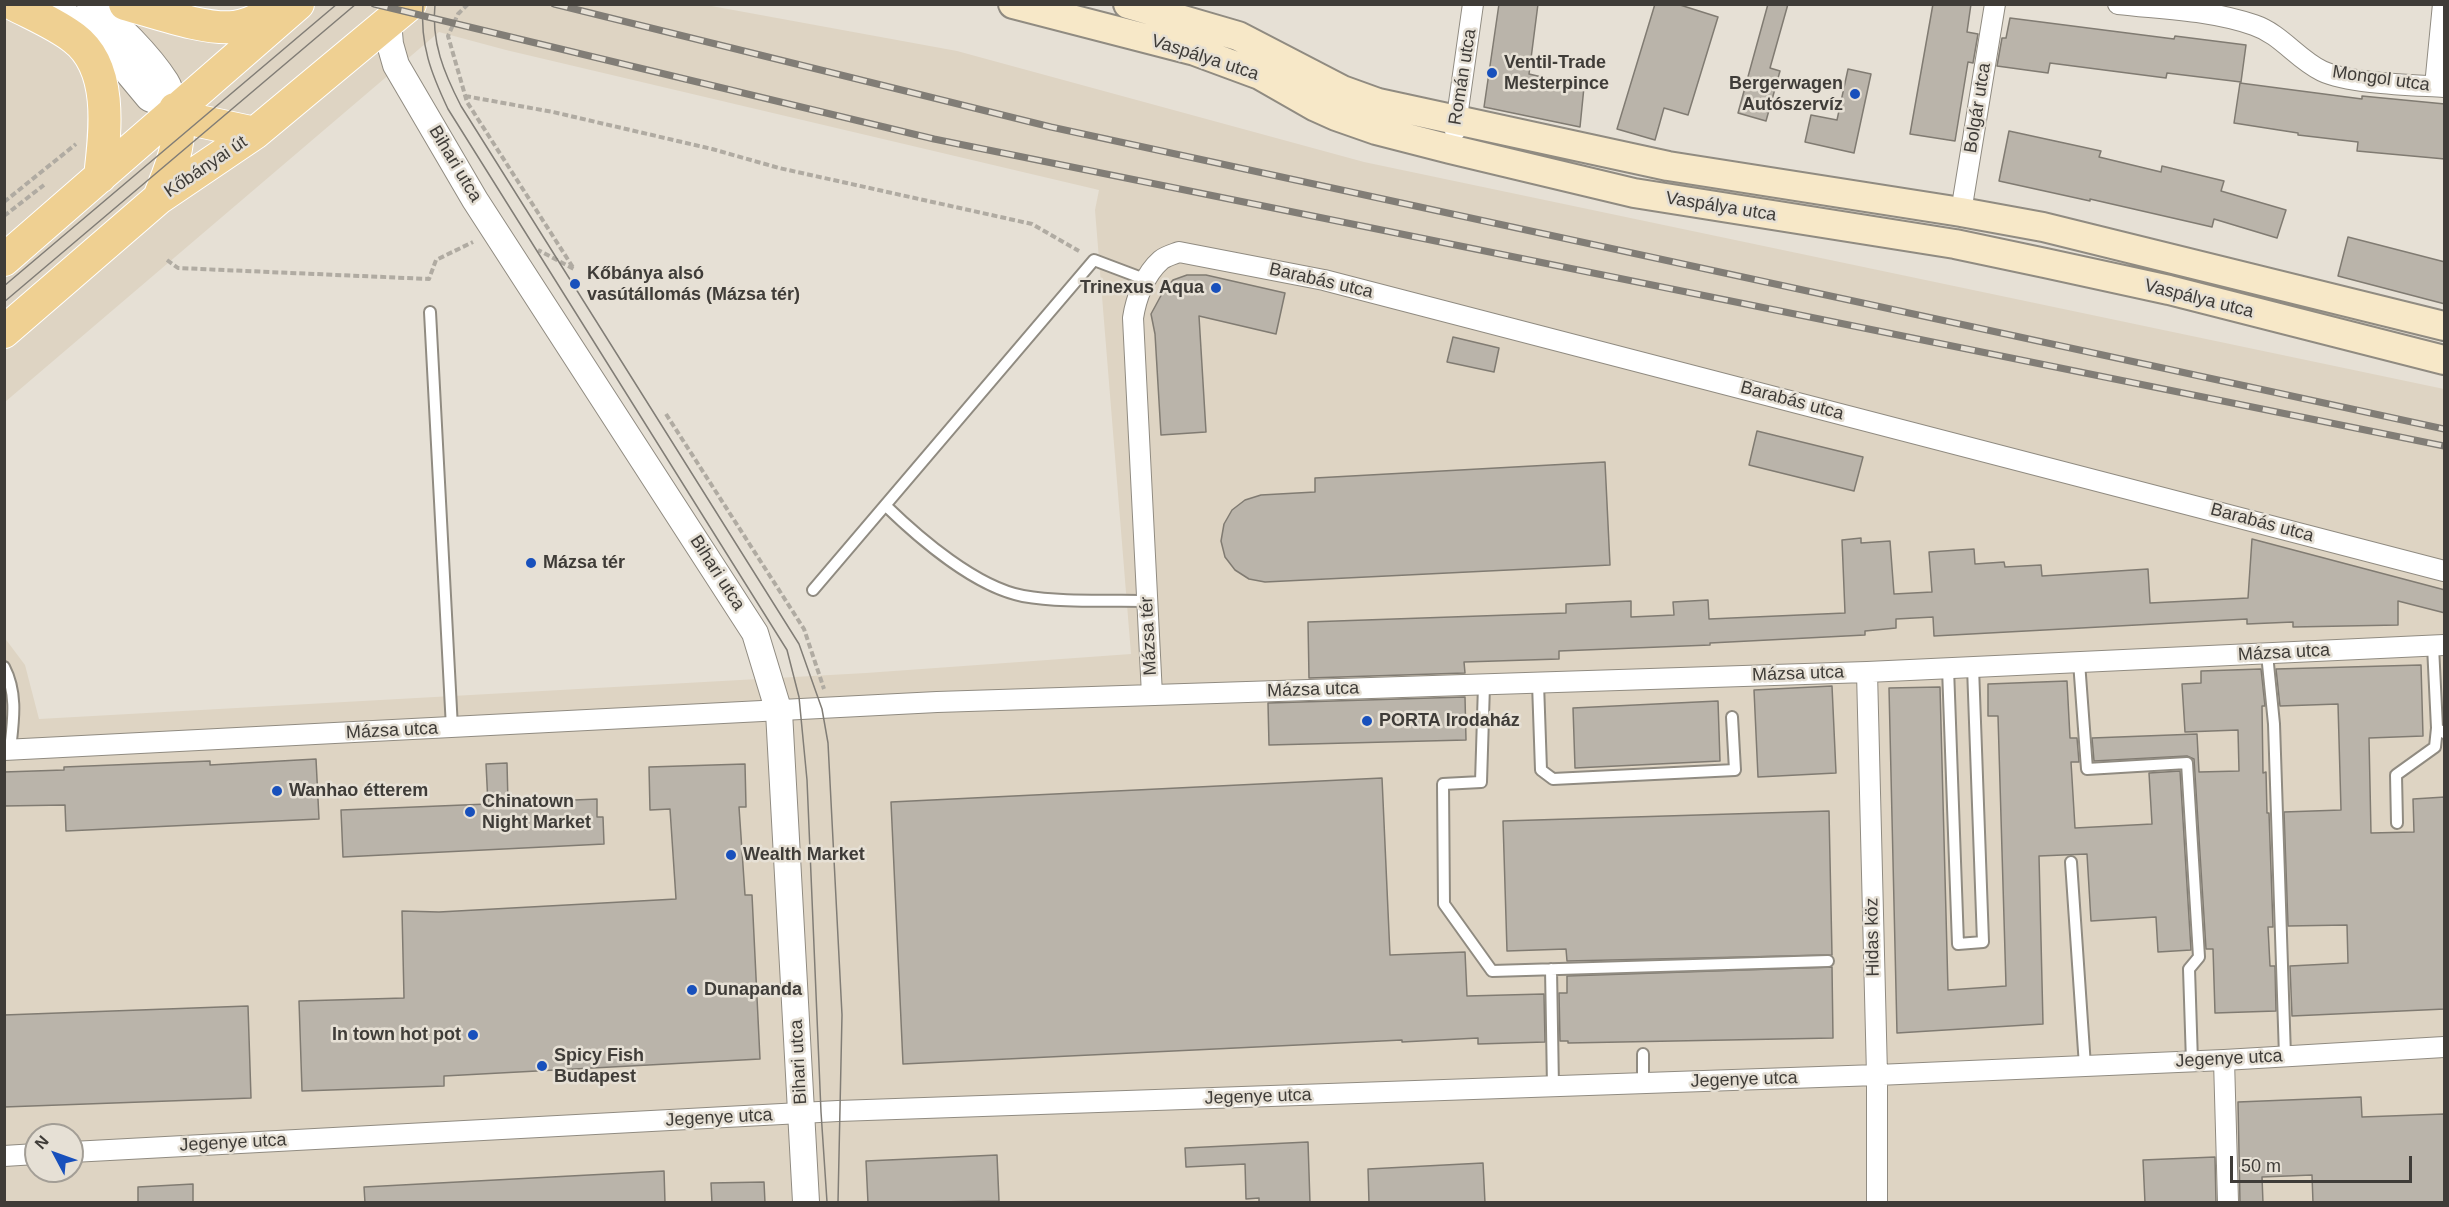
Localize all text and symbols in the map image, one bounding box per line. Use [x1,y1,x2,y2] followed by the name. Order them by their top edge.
[1445,27,1481,127] street label: Román utca
[1149,30,1261,86] street label: Vaspálya utca
[1504,52,1609,94] place label: Ventil-Trade Mesterpince
[1960,61,1996,155] street label: Bolgár utca
[2331,61,2431,97] street label: Mongol utca
[1485,66,1499,80] marker: Ventil-Trade Mesterpince
[1729,73,1843,116] place label: Bergerwagen Autószervíz
[1848,87,1862,101] marker: Bergerwagen Autószervíz
[424,122,486,206] street label: Bihari utca
[161,131,251,203] street label: Kőbányai út
[1664,188,1778,226] street label: Vaspálya utca
[1267,259,1375,303] street label: Barabás utca
[587,263,800,306] place label: Kőbánya alsó vasútállomás (Mázsa tér)
[2142,275,2256,323] street label: Vaspálya utca
[568,277,582,291] marker: Kőbánya alsó vasútállomás (Mázsa tér)
[1080,277,1204,299] place label: Trinexus Aqua
[1209,281,1223,295] marker: Trinexus Aqua
[1738,377,1846,425] street label: Barabás utca
[2208,499,2316,547] street label: Barabás utca
[685,531,749,615] street label: Bihari utca
[543,552,625,574] place label: Mázsa tér
[524,556,538,570] marker: Mázsa tér
[1136,596,1162,676] street label: Mázsa tér
[2237,640,2331,666] street label: Mázsa utca
[1752,662,1844,686] street label: Mázsa utca
[1267,678,1359,702] street label: Mázsa utca
[1379,710,1520,732] place label: PORTA Irodaház
[1360,714,1374,728] marker: PORTA Irodaház
[345,718,439,744] street label: Mázsa utca
[289,780,428,802] place label: Wanhao étterem
[270,784,284,798] marker: Wanhao étterem
[482,791,591,834] place label: Chinatown Night Market
[463,805,477,819] marker: Chinatown Night Market
[743,844,865,866] place label: Wealth Market
[724,848,738,862] marker: Wealth Market
[1862,897,1884,977] street label: Hidas köz
[704,979,802,1001] place label: Dunapanda
[685,983,699,997] marker: Dunapanda
[786,1019,812,1105] street label: Bihari utca
[332,1024,461,1046] place label: In town hot pot
[466,1028,480,1042] marker: In town hot pot
[554,1045,644,1088] place label: Spicy Fish Budapest
[2175,1045,2283,1073] street label: Jegenye utca
[535,1059,549,1073] marker: Spicy Fish Budapest
[1690,1067,1798,1093] street label: Jegenye utca
[1204,1084,1312,1110] street label: Jegenye utca
[665,1104,773,1132] street label: Jegenye utca
[24,1123,84,1183] north arrow
[179,1129,287,1157] street label: Jegenye utca
[31,1132,52,1152] text: N
[2233,1144,2414,1182] scale bar
[2241,1156,2281,1176] text: 50 m

